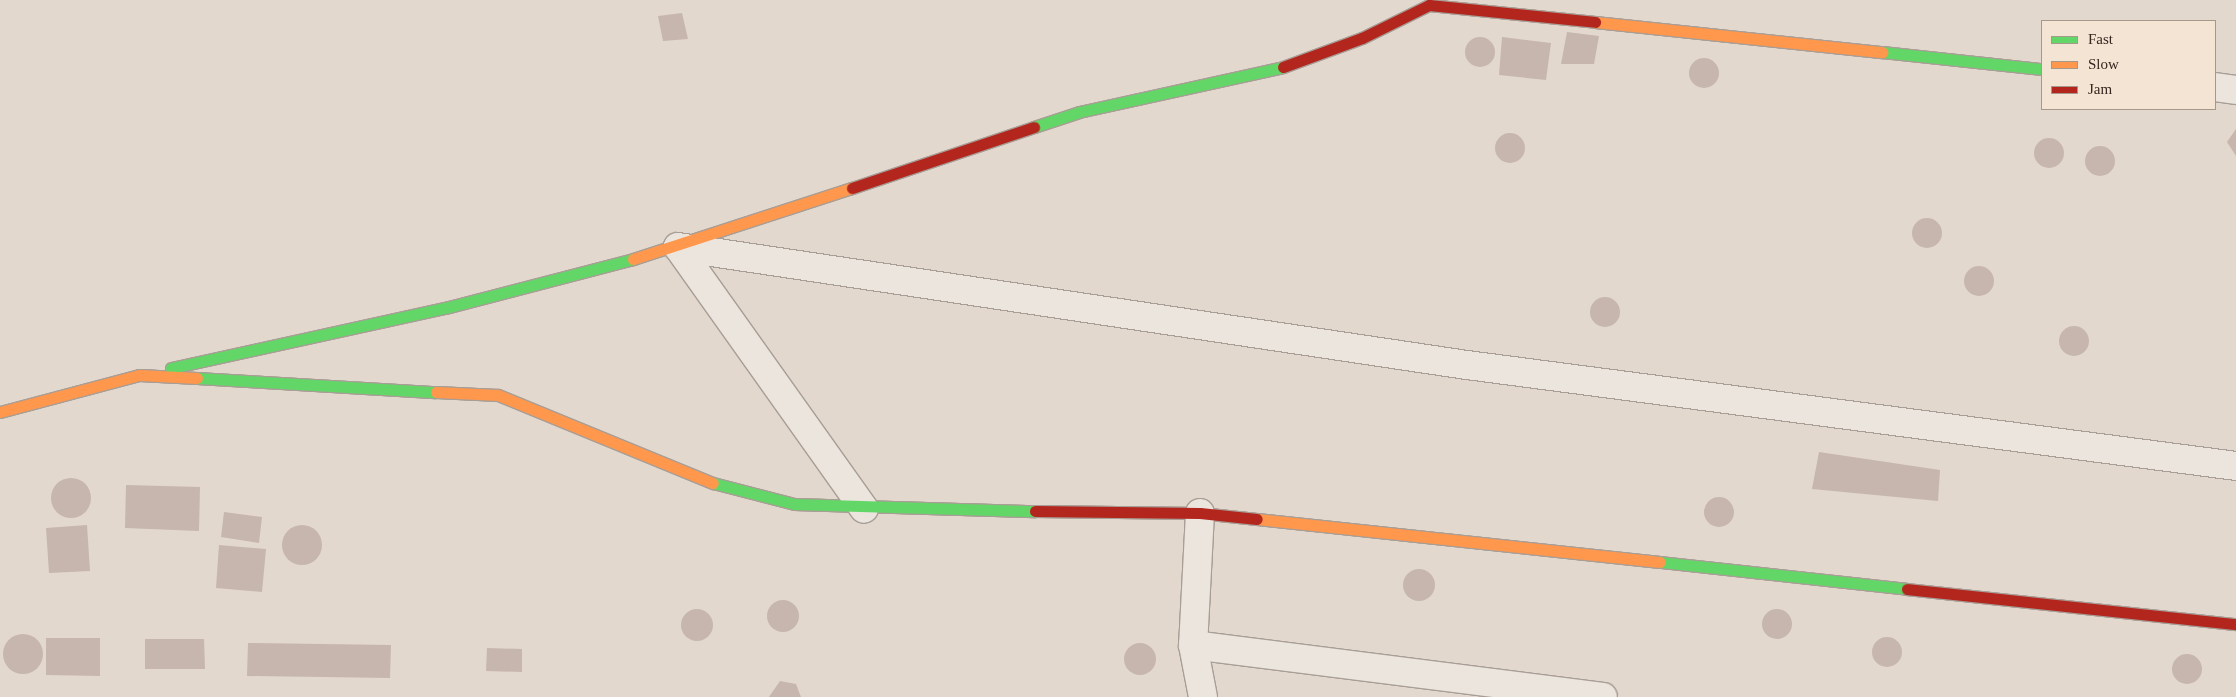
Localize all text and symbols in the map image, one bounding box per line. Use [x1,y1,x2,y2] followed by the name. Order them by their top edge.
[2041,20,2216,110] legend
[2088,31,2113,47] text: Fast
[2088,56,2119,72] text: Slow
[2088,81,2112,97] text: Jam

